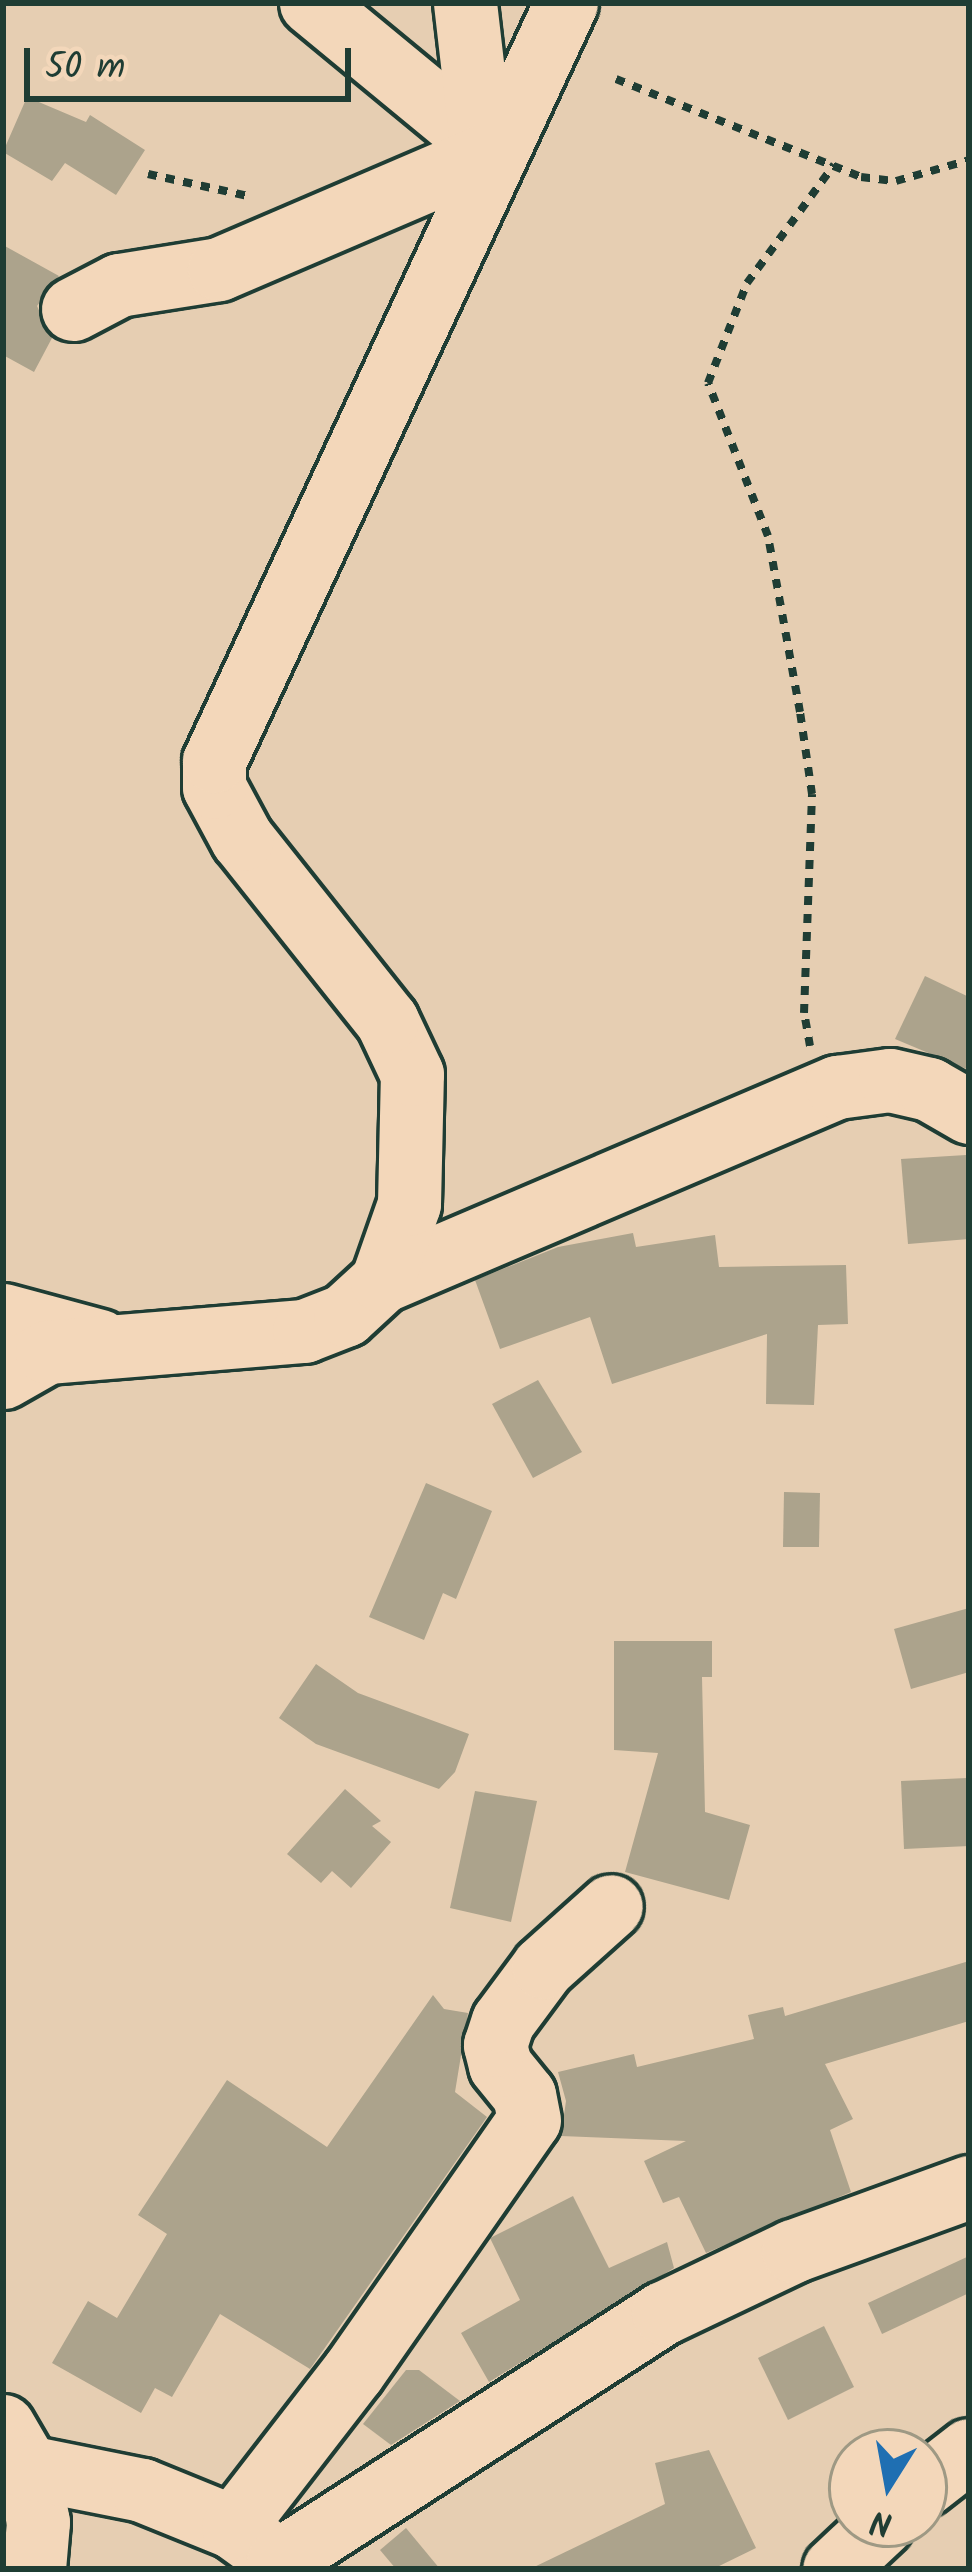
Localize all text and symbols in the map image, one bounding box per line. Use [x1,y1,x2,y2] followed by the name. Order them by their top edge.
[30,24,357,98] scale bar
[45,40,125,97] text: 50 m
[828,2428,948,2548] north arrow
[866,2493,897,2549] text: N

